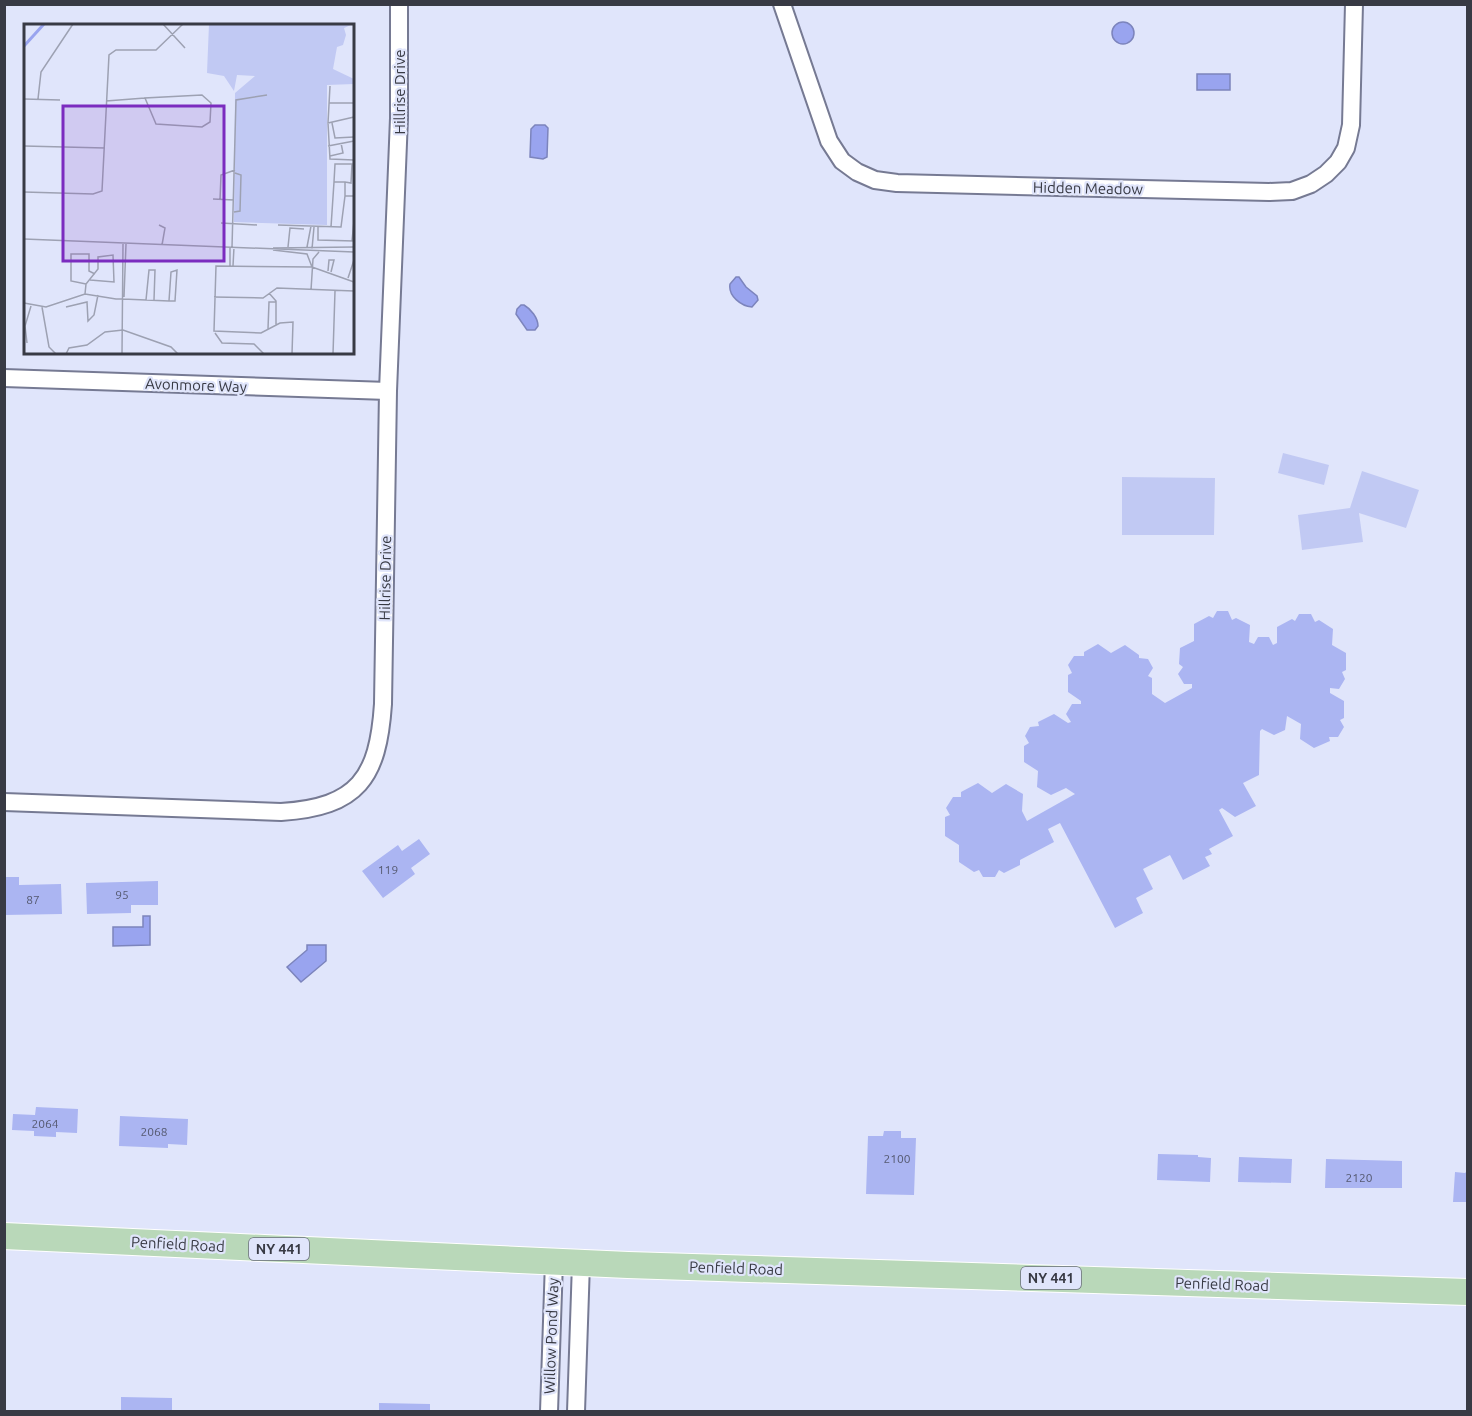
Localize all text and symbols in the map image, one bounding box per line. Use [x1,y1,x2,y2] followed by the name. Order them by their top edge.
[24,24,354,354] inset map
[391,50,408,134] street label: Hillrise Drive
[1033,179,1144,197] street label: Hidden Meadow
[145,375,247,395] street label: Avonmore Way
[376,535,394,621] street label: Hillrise Drive
[378,863,398,876] house number: 119
[115,888,129,901] house number: 95
[26,893,40,906] house number: 87
[31,1117,59,1130] house number: 2064
[140,1125,168,1138] house number: 2068
[883,1152,911,1165] house number: 2100
[1345,1171,1373,1184] house number: 2120
[131,1233,225,1255] street label: Penfield Road
[249,1238,309,1260] road number: NY 441
[689,1258,783,1278] street label: Penfield Road
[1021,1267,1081,1289] road number: NY 441
[1175,1274,1269,1294] street label: Penfield Road
[540,1278,562,1394] street label: Willow Pond Way

